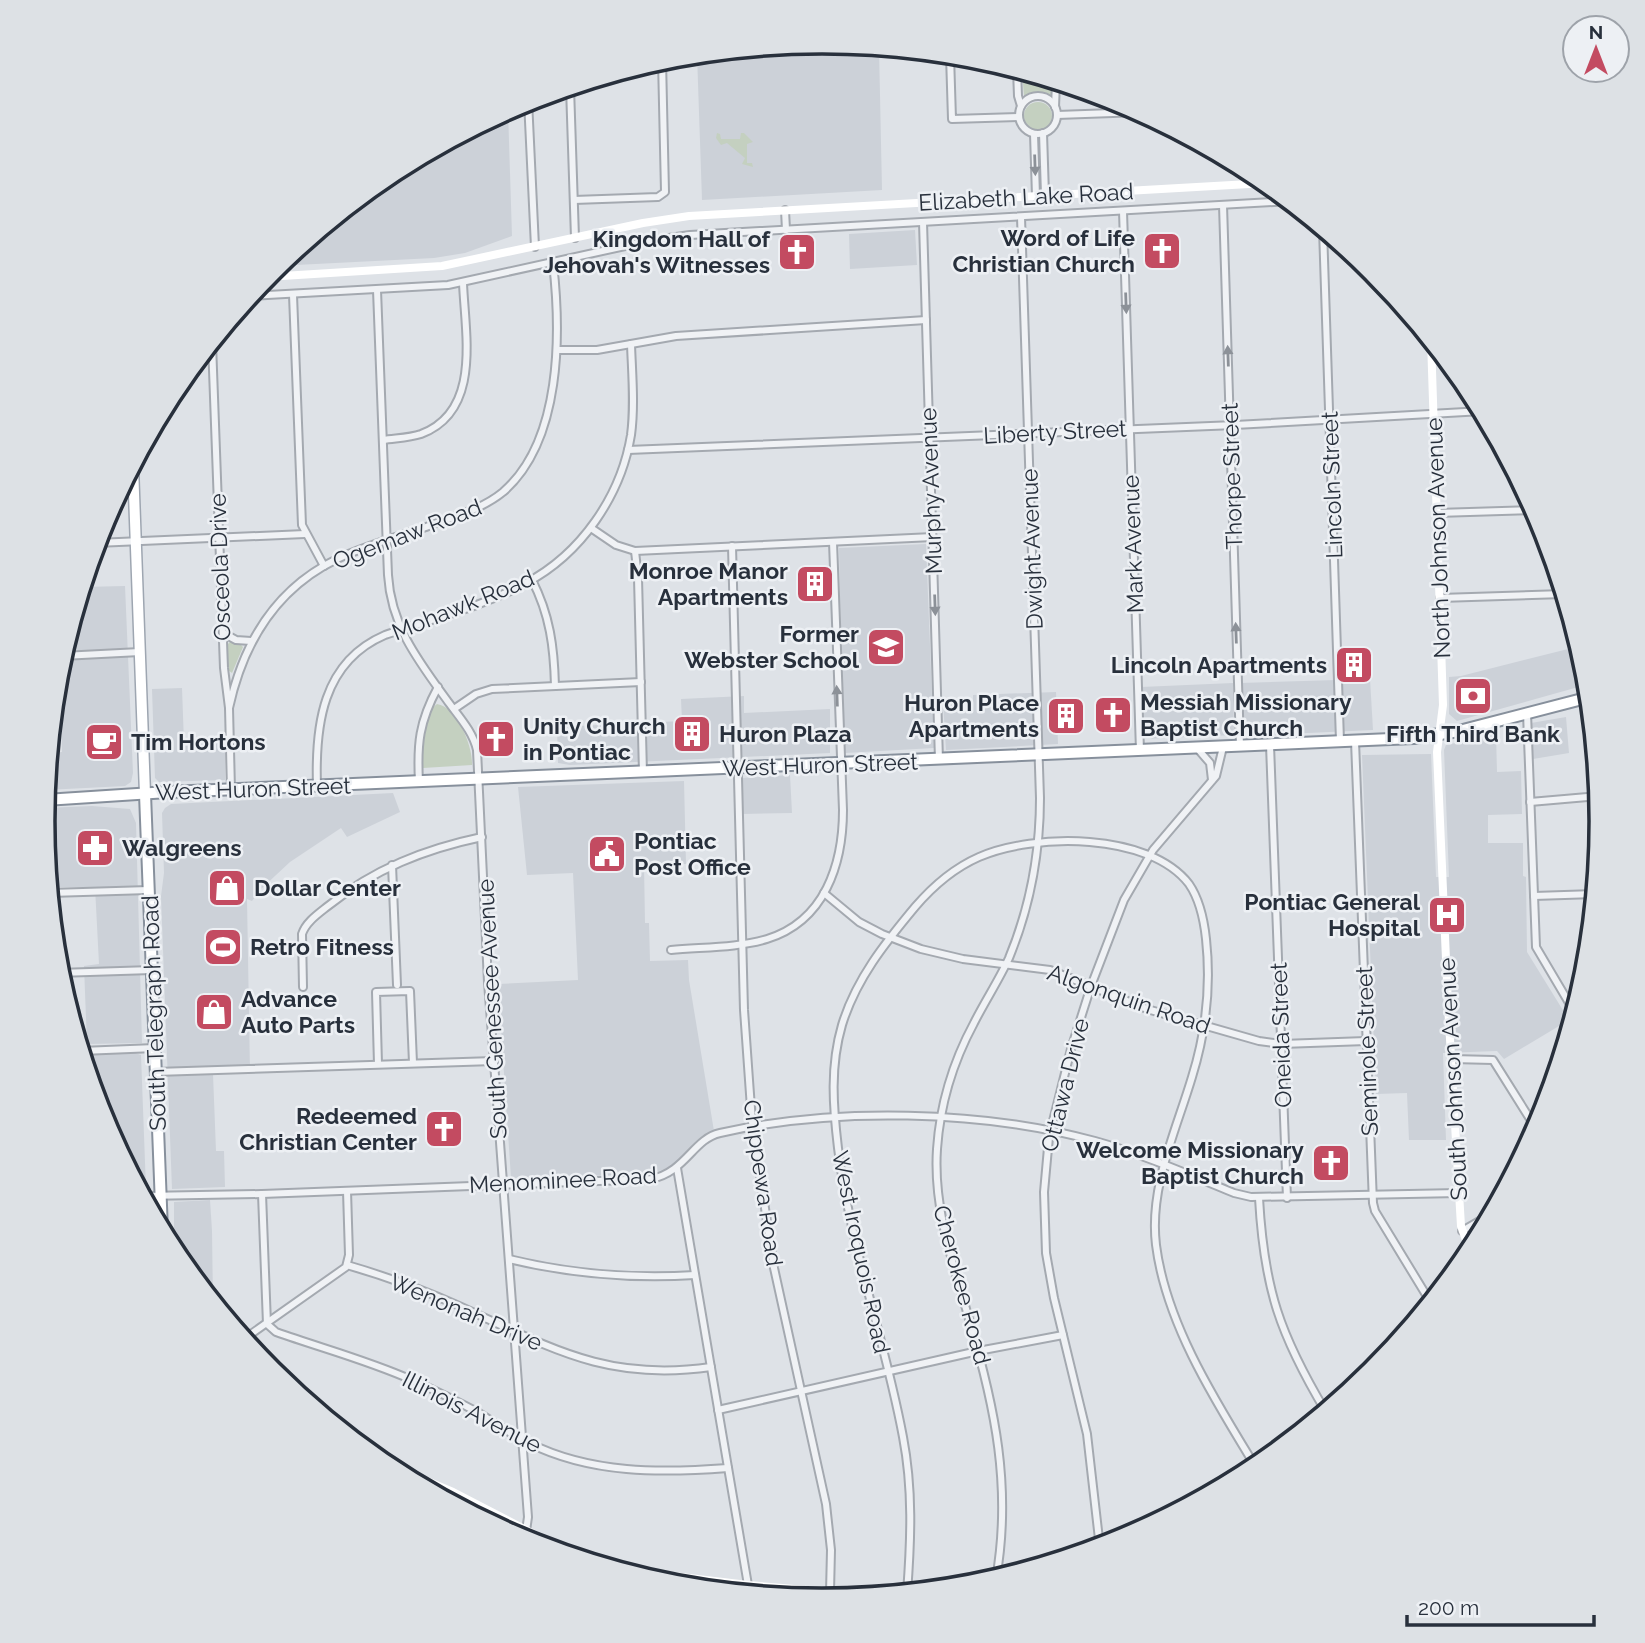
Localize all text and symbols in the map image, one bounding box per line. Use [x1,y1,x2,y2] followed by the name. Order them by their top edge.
[1561,14,1631,84] north arrow
[1589,21,1603,43] text: N
[1029,154,1040,176] one-way arrow
[918,177,1134,216] street label: Elizabeth Lake Road
[952,224,1135,277] place label: Word of Life Christian Church
[543,225,771,278] place label: Kingdom Hall of Jehovah's Witnesses
[1141,230,1183,272] church icon: Word of Life Christian Church
[776,231,818,273] church icon: Kingdom Hall of Jehovah's Witnesses
[1120,293,1132,315] one-way arrow
[1222,345,1234,367] one-way arrow
[1215,402,1248,550] street label: Thorpe Street
[914,407,947,575] street label: Murphy Avenue
[1315,411,1348,559] street label: Lincoln Street
[983,414,1128,449] street label: Liberty Street
[1420,417,1455,659] street label: North Johnson Avenue
[1015,468,1048,630] street label: Dwight Avenue
[1117,474,1148,614] street label: Mark Avenue
[203,493,236,641] street label: Osceola Drive
[329,493,485,574] street label: Ogemaw Road
[629,557,788,610] place label: Monroe Manor Apartments
[794,563,836,605] building icon: Monroe Manor Apartments
[388,564,538,645] street label: Mohawk Road
[929,595,940,617] one-way arrow
[684,620,860,673] place label: Former Webster School
[1231,621,1242,643] one-way arrow
[865,626,907,668] school or university icon: Former Webster School
[1333,644,1375,686] building icon: Lincoln Apartments
[1111,651,1327,678] place label: Lincoln Apartments
[1452,675,1494,717] bank icon: Fifth Third Bank
[832,685,843,707] one-way arrow
[1140,688,1352,741] place label: Messiah Missionary Baptist Church
[904,689,1039,742] place label: Huron Place Apartments
[1092,694,1134,736] church icon: Messiah Missionary Baptist Church
[1045,695,1087,737] building icon: Huron Place Apartments
[523,712,666,765] place label: Unity Church in Pontiac
[671,713,713,755] building icon: Huron Plaza
[475,718,517,760] church icon: Unity Church in Pontiac
[719,720,852,747] place label: Huron Plaza
[1386,720,1560,747] place label: Fifth Third Bank
[83,721,125,763] cafe icon: Tim Hortons
[131,728,266,755] place label: Tim Hortons
[722,748,919,781] street label: West Huron Street
[155,772,352,805] street label: West Huron Street
[74,827,116,869] pharmacy icon: Walgreens
[634,827,751,880] place label: Pontiac Post Office
[586,833,628,875] public building icon: Pontiac Post Office
[122,834,242,861] place label: Walgreens
[206,867,248,909] shop icon: Dollar Center
[254,874,401,901] place label: Dollar Center
[471,878,512,1140] street label: South Genessee Avenue
[1244,888,1421,941] place label: Pontiac General Hospital
[1426,894,1468,936] hospital icon: Pontiac General Hospital
[136,895,171,1131] street label: South Telegraph Road
[202,926,244,968] sports icon: Retro Fitness
[250,933,394,960] place label: Retro Fitness
[1433,957,1472,1201] street label: South Johnson Avenue
[1044,958,1214,1039] street label: Algonquin Road
[1264,962,1297,1108] street label: Oneida Street
[1350,965,1383,1136] street label: Seminole Street
[241,985,355,1038] place label: Advance Auto Parts
[193,991,235,1033] shop icon: Advance Auto Parts
[1035,1015,1094,1154] street label: Ottawa Drive
[738,1098,789,1268] street label: Chippewa Road
[239,1102,417,1155] place label: Redeemed Christian Center
[423,1108,465,1150] church icon: Redeemed Christian Center
[1076,1136,1304,1189] place label: Welcome Missionary Baptist Church
[1310,1142,1352,1184] church icon: Welcome Missionary Baptist Church
[827,1148,896,1356] street label: West Iroquois Road
[468,1161,658,1198] street label: Menominee Road
[928,1202,997,1367] street label: Cherokee Road
[386,1267,547,1356] street label: Wenonah Drive
[398,1365,546,1458] street label: Illinois Avenue
[1407,1584,1594,1628] scale bar
[1418,1595,1479,1620] text: 200 m

